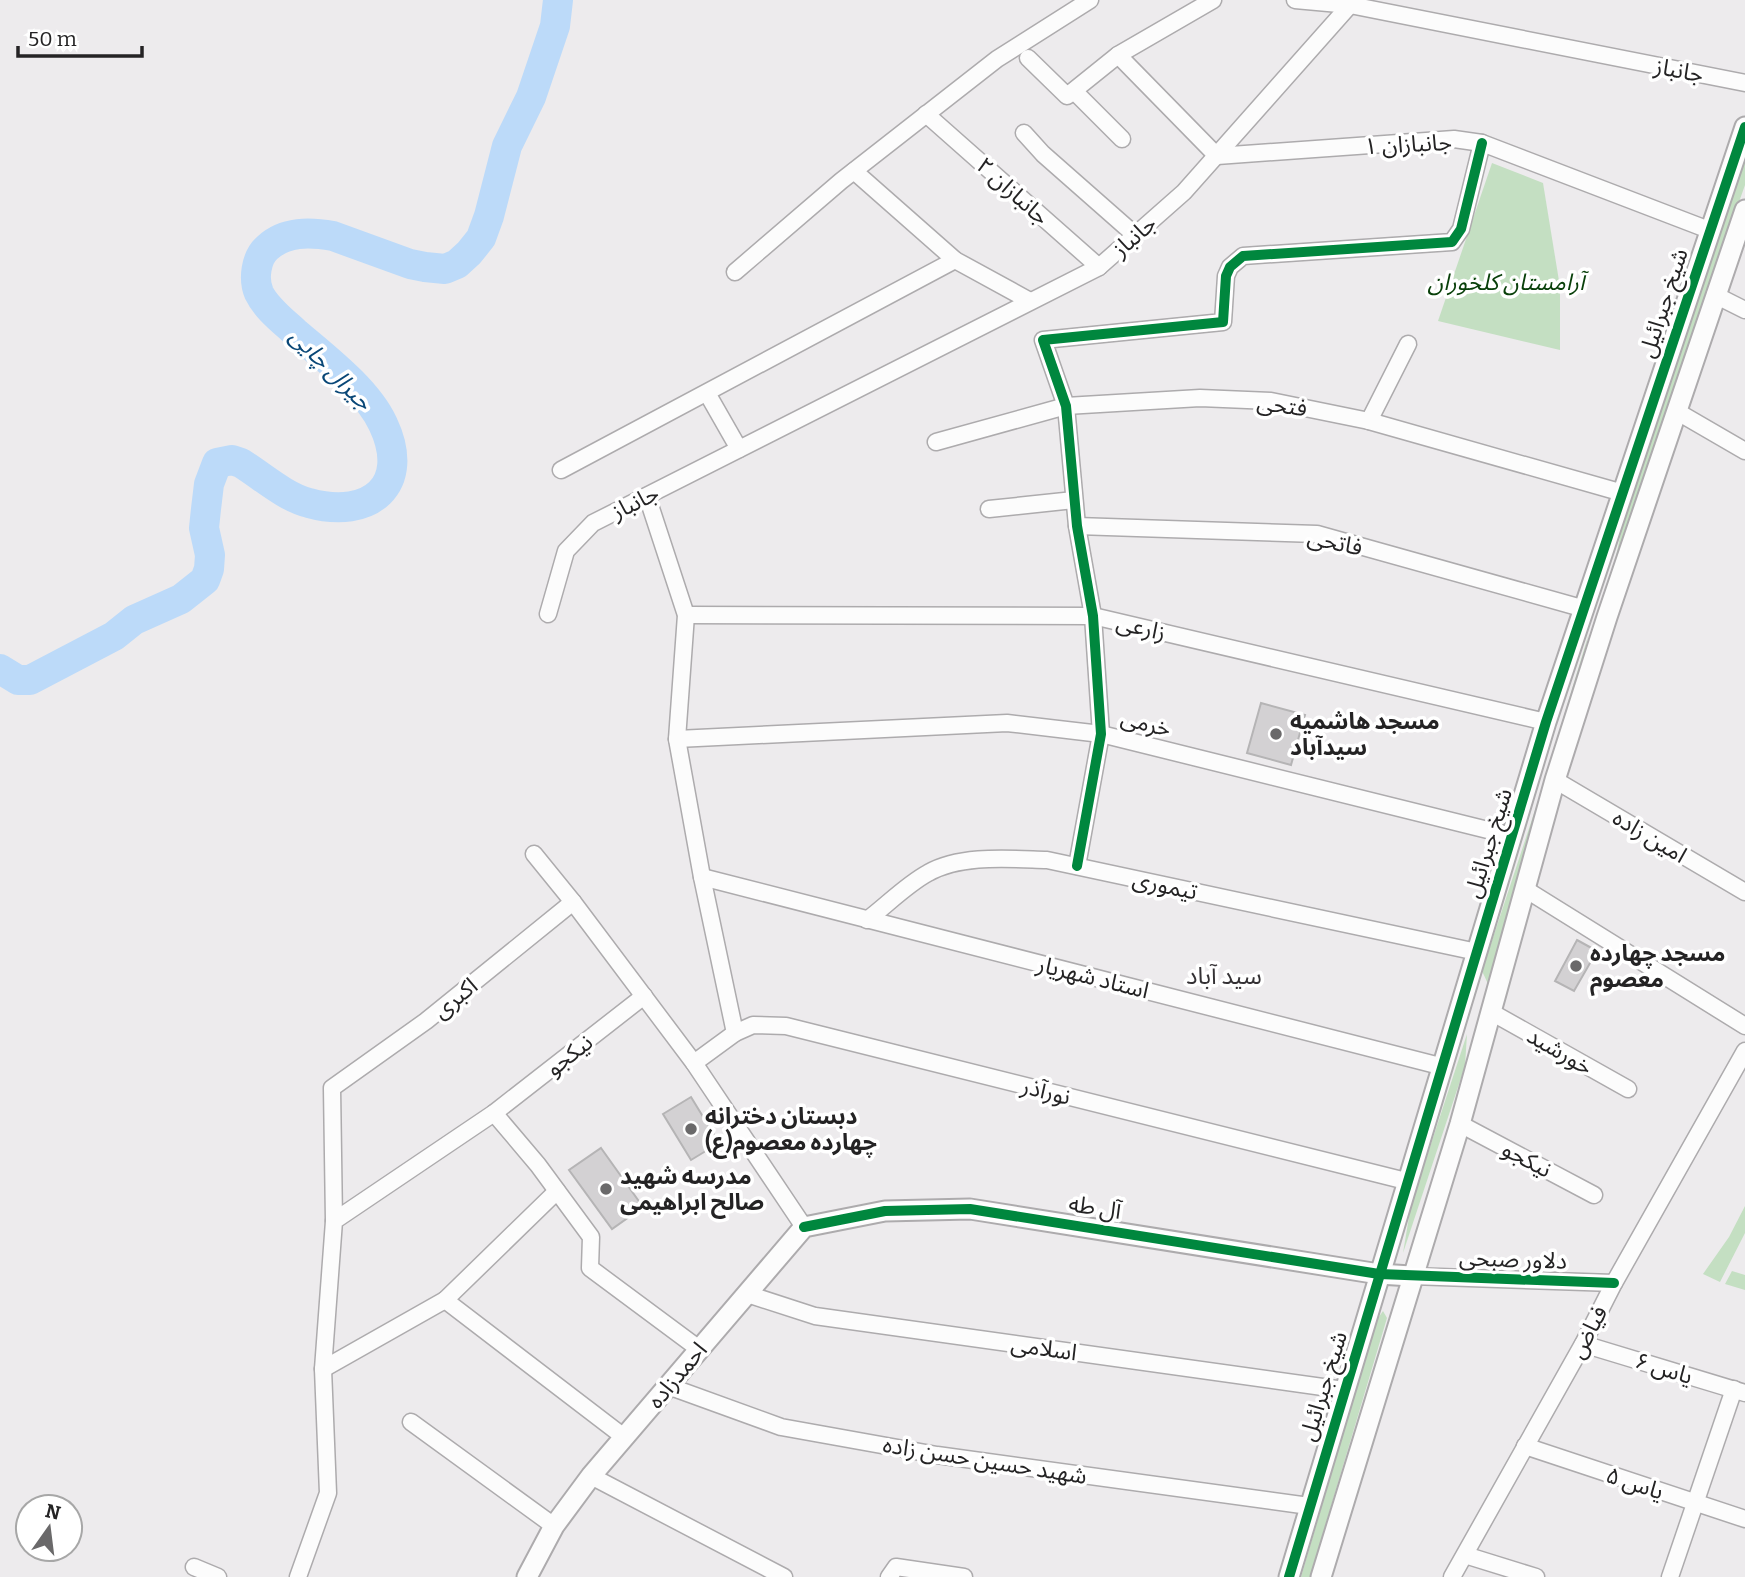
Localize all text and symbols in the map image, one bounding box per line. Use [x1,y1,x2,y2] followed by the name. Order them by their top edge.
[18,14,142,58] scale bar
[28,26,77,52] text: 50 m
[1651,51,1706,88] street label: جانباز
[1363,128,1453,160] street label: جانبازان ۱
[971,151,1055,231] street label: جانبازان ۲
[1105,209,1162,263] street label: جانباز
[1632,245,1697,362] street label: شیخ جبرائیل
[1428,268,1590,296] park label: آرامستان کلخوران
[283,322,379,418] water label: جیرال چایی
[1255,388,1309,422] street label: فتحی
[606,479,663,526] street label: جانباز
[1305,523,1365,561] street label: فاتحی
[1114,608,1168,646] street label: زارعی
[1118,703,1174,743] street label: خرمی
[1290,707,1440,761] place label: مسجد هاشمیه سیدآباد
[1268,726,1284,742] marker: مسجد هاشمیه سیدآباد
[1458,785,1521,902] street label: شیخ جبرائیل
[1608,803,1692,869] street label: امین زاده
[1130,864,1200,906] street label: تیموری
[1590,939,1726,997] place label: مسجد چهارده معصوم
[1033,949,1152,1004] street label: استاد شهریار
[1568,958,1584,974] marker: مسجد چهارده معصوم
[1186,962,1262,990] district label: سید آباد
[427,972,483,1024] street label: اکبری
[1522,1021,1598,1081] street label: خورشید
[540,1028,598,1082] street label: نیکجو
[1018,1071,1074,1111] street label: نورآذر
[705,1102,877,1160] place label: دبستان دخترانه چهارده معصوم(ع)
[683,1121,699,1137] marker: دبستان دخترانه چهارده معصوم(ع)
[1497,1134,1557,1184] street label: نیکجو
[620,1162,764,1219] place label: مدرسه شهید صالح ابراهیمی
[598,1181,614,1197] marker: مدرسه شهید صالح ابراهیمی
[1067,1189,1124,1225] street label: آل طه
[1459,1243,1567,1275] street label: دلاور صبحی
[1563,1301,1613,1363] street label: فیاض
[1293,1328,1356,1445] street label: شیخ جبرائیل
[1009,1330,1079,1366] street label: اسلامی
[641,1336,713,1414] street label: احمدزاده
[1632,1346,1696,1390] street label: یاس ۶
[881,1430,1089,1490] street label: شهید حسین حسن زاده
[1603,1461,1667,1505] street label: یاس ۵
[14,1493,84,1563] north arrow
[43,1499,63,1525] text: N

